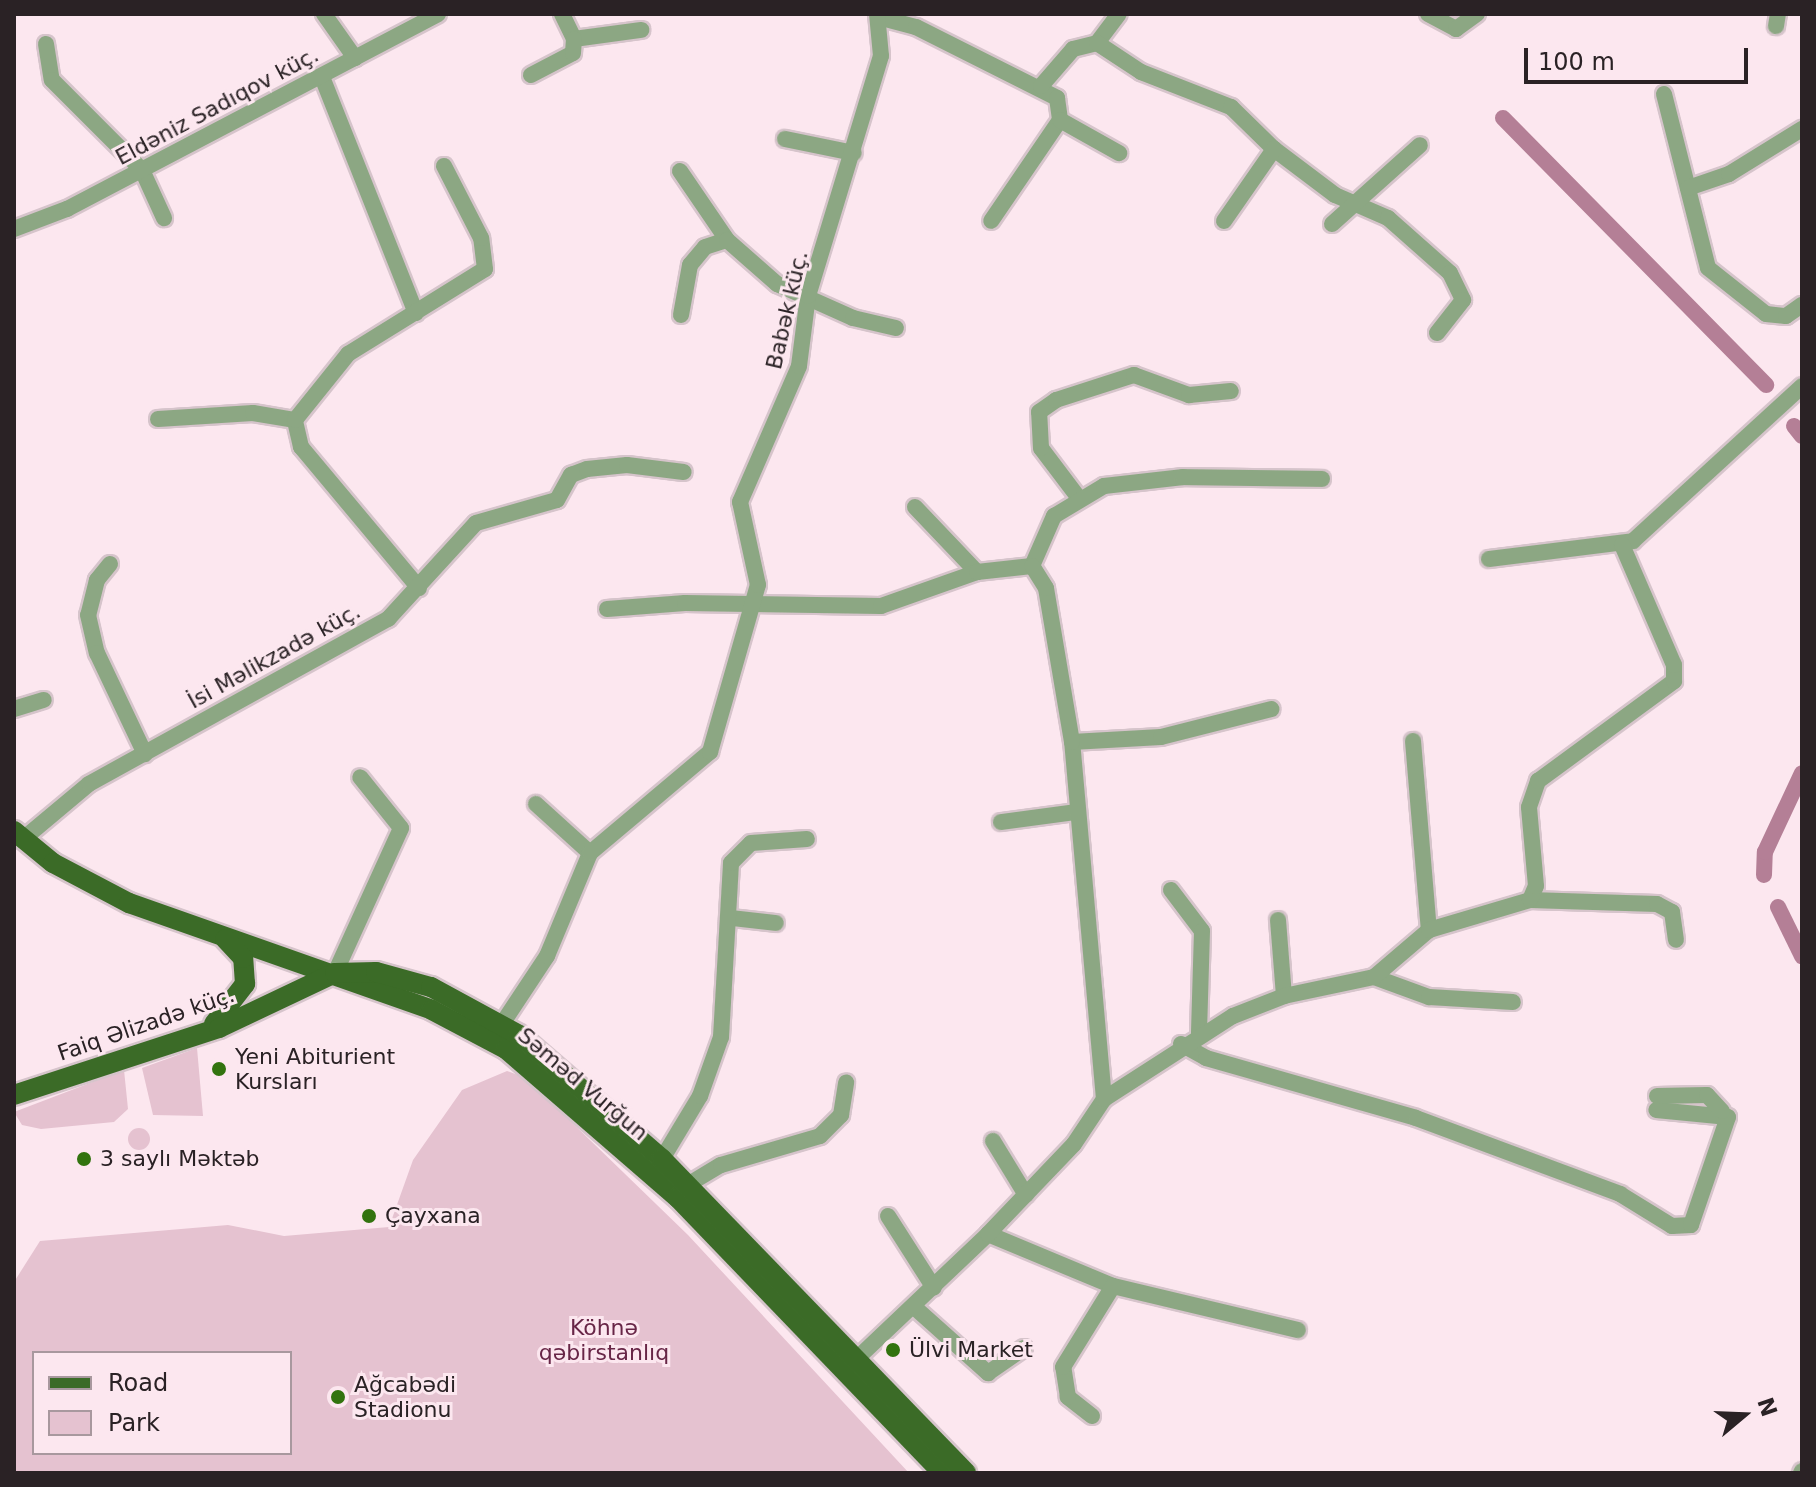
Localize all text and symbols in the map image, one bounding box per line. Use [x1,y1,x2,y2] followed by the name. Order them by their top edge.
[1528,32,1752,82] scale bar
[111,41,323,171] street label: Eldəniz Sadıqov küç.
[1538,48,1615,76] text: 100 m
[761,248,813,372] street label: Babək küç.
[183,598,365,714] street label: İsi Məlikzadə küç.
[54,981,238,1067] street label: Faiq Əlizadə küç.
[513,1022,653,1146] street label: Səməd Vurğun
[235,1043,395,1094] place label: Yeni Abiturient Kursları
[210,1060,228,1078] marker: Yeni Abiturient Kursları
[100,1146,260,1172] place label: 3 saylı Məktəb
[75,1150,93,1168] marker: 3 saylı Məktəb
[385,1203,481,1229] place label: Çayxana
[360,1207,378,1225] marker: Çayxana
[539,1314,669,1366] park label: Köhnə qəbirstanlıq
[909,1337,1033,1363] place label: Ülvi Market
[884,1341,902,1359] marker: Ülvi Market
[32,1351,292,1455] legend
[108,1369,168,1397] text: Road
[354,1371,456,1422] place label: Ağcabədi Stadionu
[1704,1375,1784,1455] north arrow
[329,1388,347,1406] marker: Ağcabədi Stadionu
[1752,1394,1782,1420] text: N
[108,1409,160,1437] text: Park

